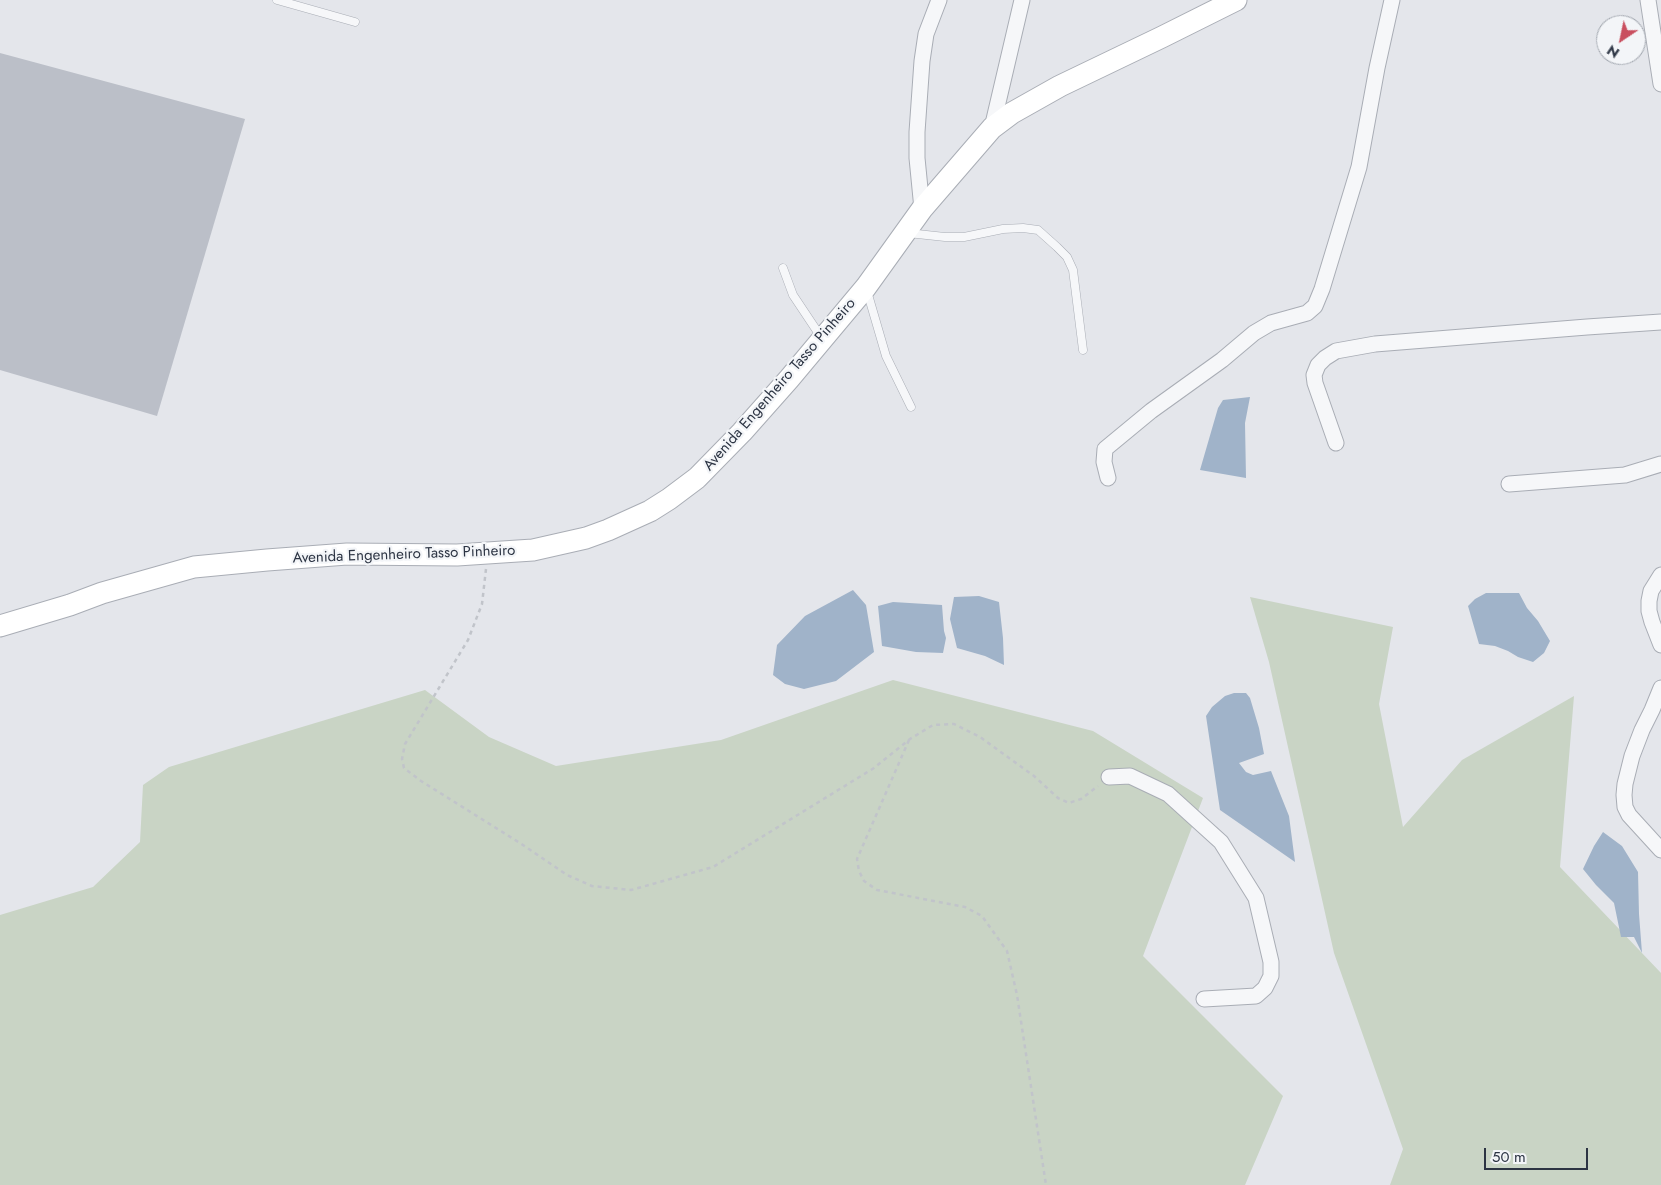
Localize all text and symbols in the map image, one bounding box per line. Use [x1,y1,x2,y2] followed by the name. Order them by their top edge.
[1596,15,1646,65] north arrow
[1603,40,1623,63] text: N
[700,295,860,475] street label: Avenida Engenheiro Tasso Pinheiro
[292,542,516,568] street label: Avenida Engenheiro Tasso Pinheiro
[1486,1138,1590,1170] scale bar
[1492,1146,1526,1168] text: 50 m

